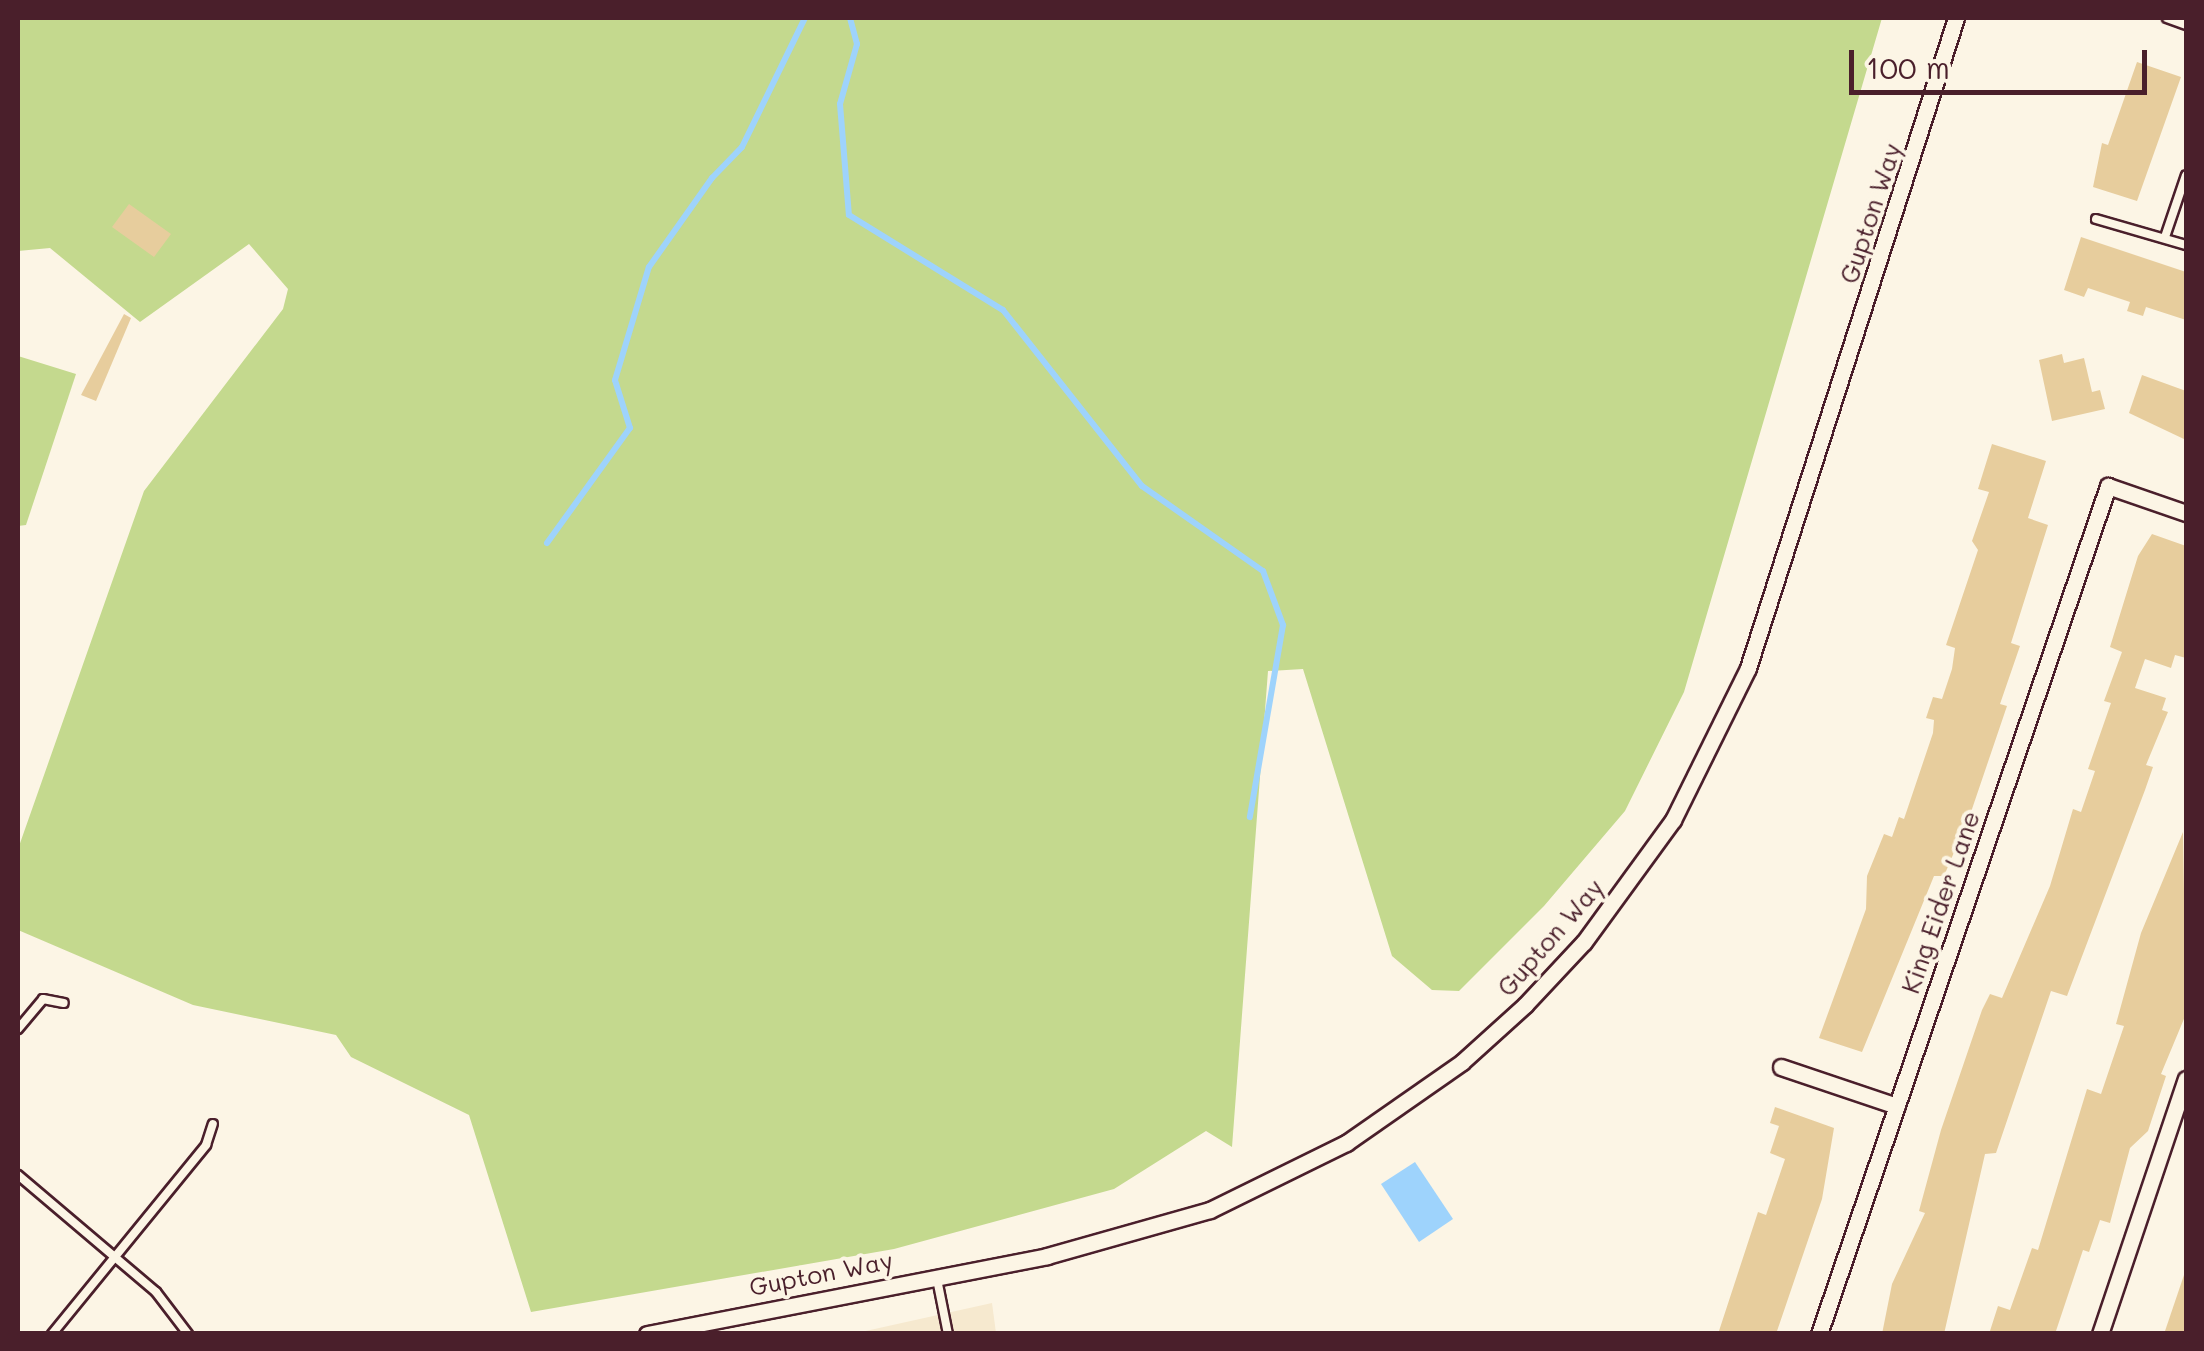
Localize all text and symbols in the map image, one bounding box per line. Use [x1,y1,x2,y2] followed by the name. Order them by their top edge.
[1854,30,2152,92] scale bar
[1866,47,1950,87] text: 100 m
[1833,139,1907,287] street label: Gupton Way
[1895,807,1985,997] street label: King Eider Lane
[1491,872,1609,1002] street label: Gupton Way
[747,1244,895,1302] street label: Gupton Way

